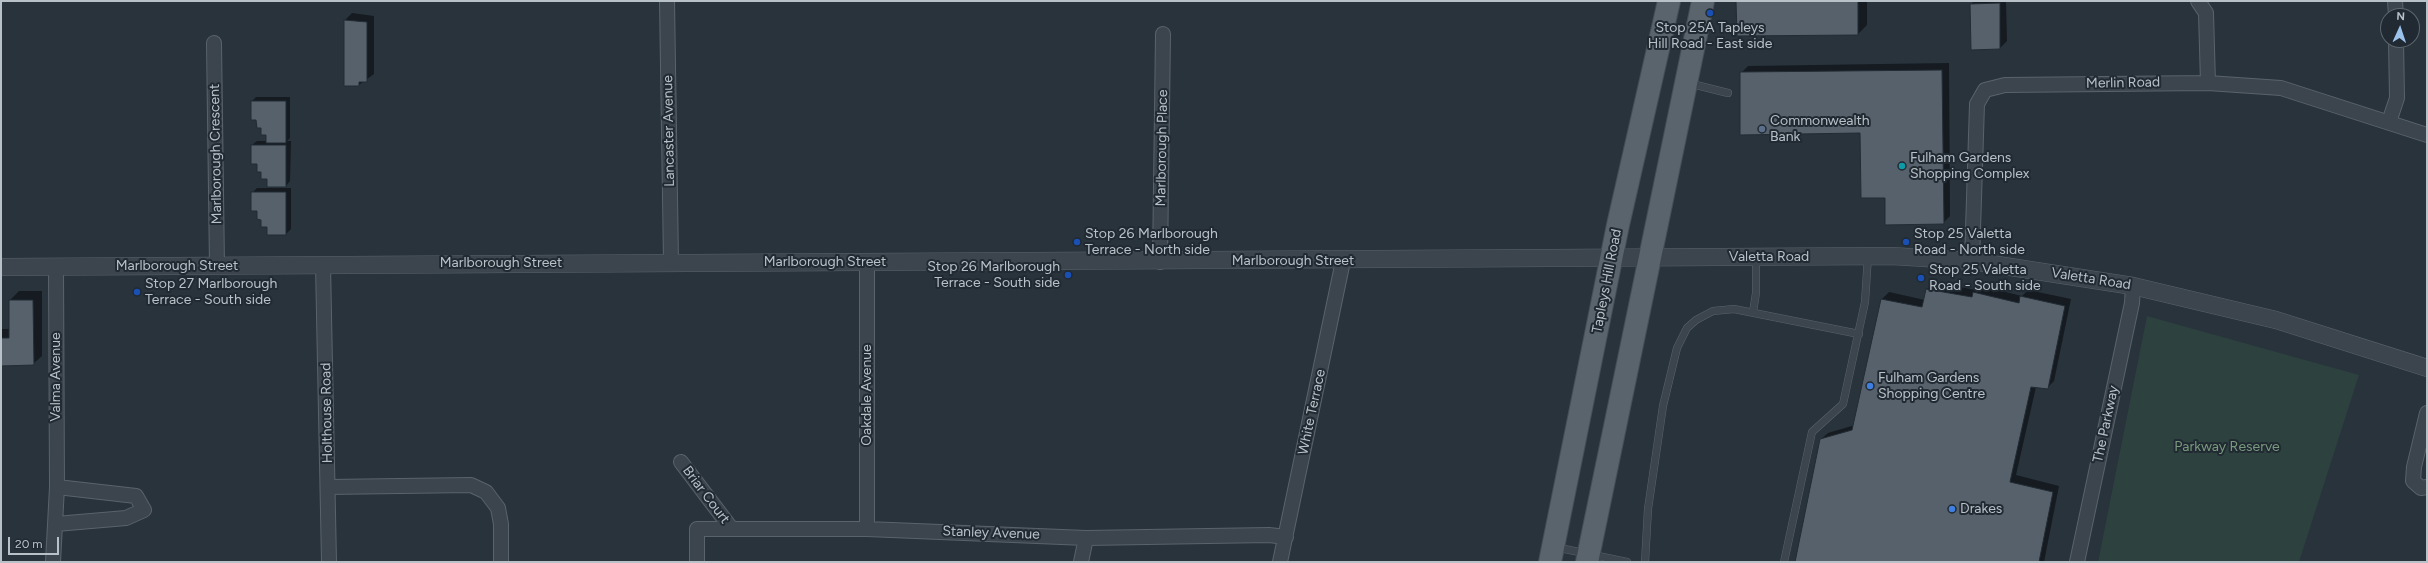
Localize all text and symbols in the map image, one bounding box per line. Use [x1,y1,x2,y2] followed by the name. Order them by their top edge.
[1705,8,1715,18] marker: Stop 25A Tapleys Hill Road - East side
[2380,8,2420,48] north arrow
[2396,10,2405,23] text: N
[1648,20,1772,52] place label: Stop 25A Tapleys Hill Road - East side
[2086,74,2160,92] street label: Merlin Road
[660,75,678,187] street label: Lancaster Avenue
[206,84,226,224] street label: Marlborough Crescent
[1153,89,1171,207] street label: Marlborough Place
[1770,113,1870,146] place label: Commonwealth Bank
[1757,124,1767,134] marker: Commonwealth Bank
[1910,150,2030,182] place label: Fulham Gardens Shopping Complex
[1897,161,1907,171] marker: Fulham Gardens Shopping Complex
[1085,226,1218,258] place label: Stop 26 Marlborough Terrace - North side
[1914,226,2025,258] place label: Stop 25 Valetta Road - North side
[1589,227,1625,335] street label: Tapleys Hill Road
[1072,237,1082,247] marker: Stop 26 Marlborough Terrace - North side
[1901,237,1911,247] marker: Stop 25 Valetta Road - North side
[1729,249,1809,265] street label: Valetta Road
[1232,253,1354,269] street label: Marlborough Street
[764,254,886,270] street label: Marlborough Street
[440,255,562,271] street label: Marlborough Street
[116,258,238,274] street label: Marlborough Street
[927,259,1060,292] place label: Stop 26 Marlborough Terrace - South side
[1929,262,2041,294] place label: Stop 25 Valetta Road - South side
[2050,264,2132,294] street label: Valetta Road
[1063,270,1073,280] marker: Stop 26 Marlborough Terrace - South side
[1916,273,1926,283] marker: Stop 25 Valetta Road - South side
[145,276,277,308] place label: Stop 27 Marlborough Terrace - South side
[132,287,142,297] marker: Stop 27 Marlborough Terrace - South side
[48,332,64,422] street label: Valma Avenue
[859,344,875,446] street label: Oakdale Avenue
[318,363,336,463] street label: Holthouse Road
[1295,368,1329,456] street label: White Terrace
[1878,370,1985,402] place label: Fulham Gardens Shopping Centre
[1865,381,1875,391] marker: Fulham Gardens Shopping Centre
[2090,384,2122,464] street label: The Parkway
[2174,439,2280,455] park label: Parkway Reserve
[679,463,733,527] street label: Briar Court
[1960,501,2002,517] place label: Drakes
[1947,504,1957,514] marker: Drakes
[942,523,1040,543] street label: Stanley Avenue
[10,529,61,555] scale bar
[15,537,43,551] text: 20 m

